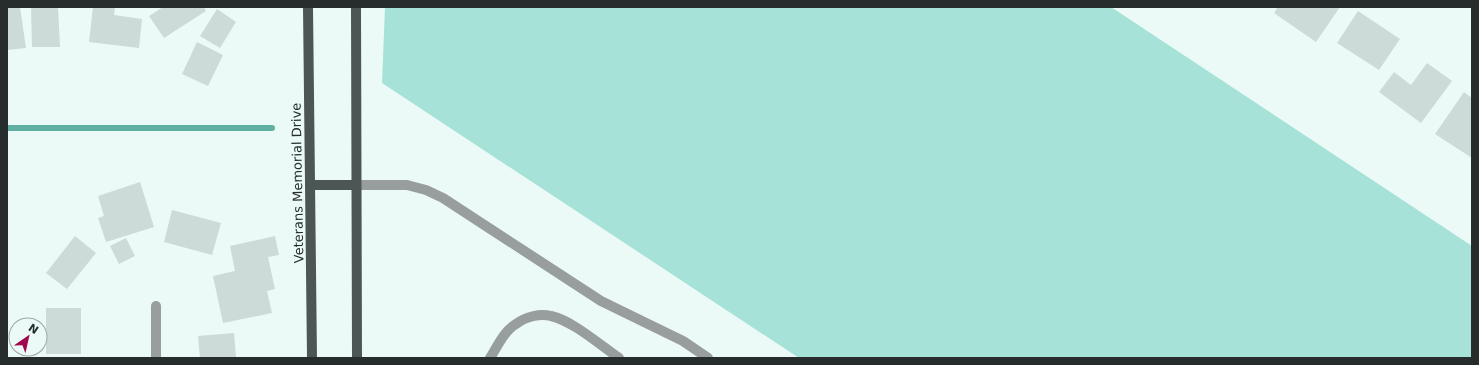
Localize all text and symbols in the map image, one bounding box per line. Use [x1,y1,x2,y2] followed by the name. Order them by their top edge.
[289,103,306,263] street label: Veterans Memorial Drive
[8,317,48,357] north arrow
[26,321,41,337] text: N

